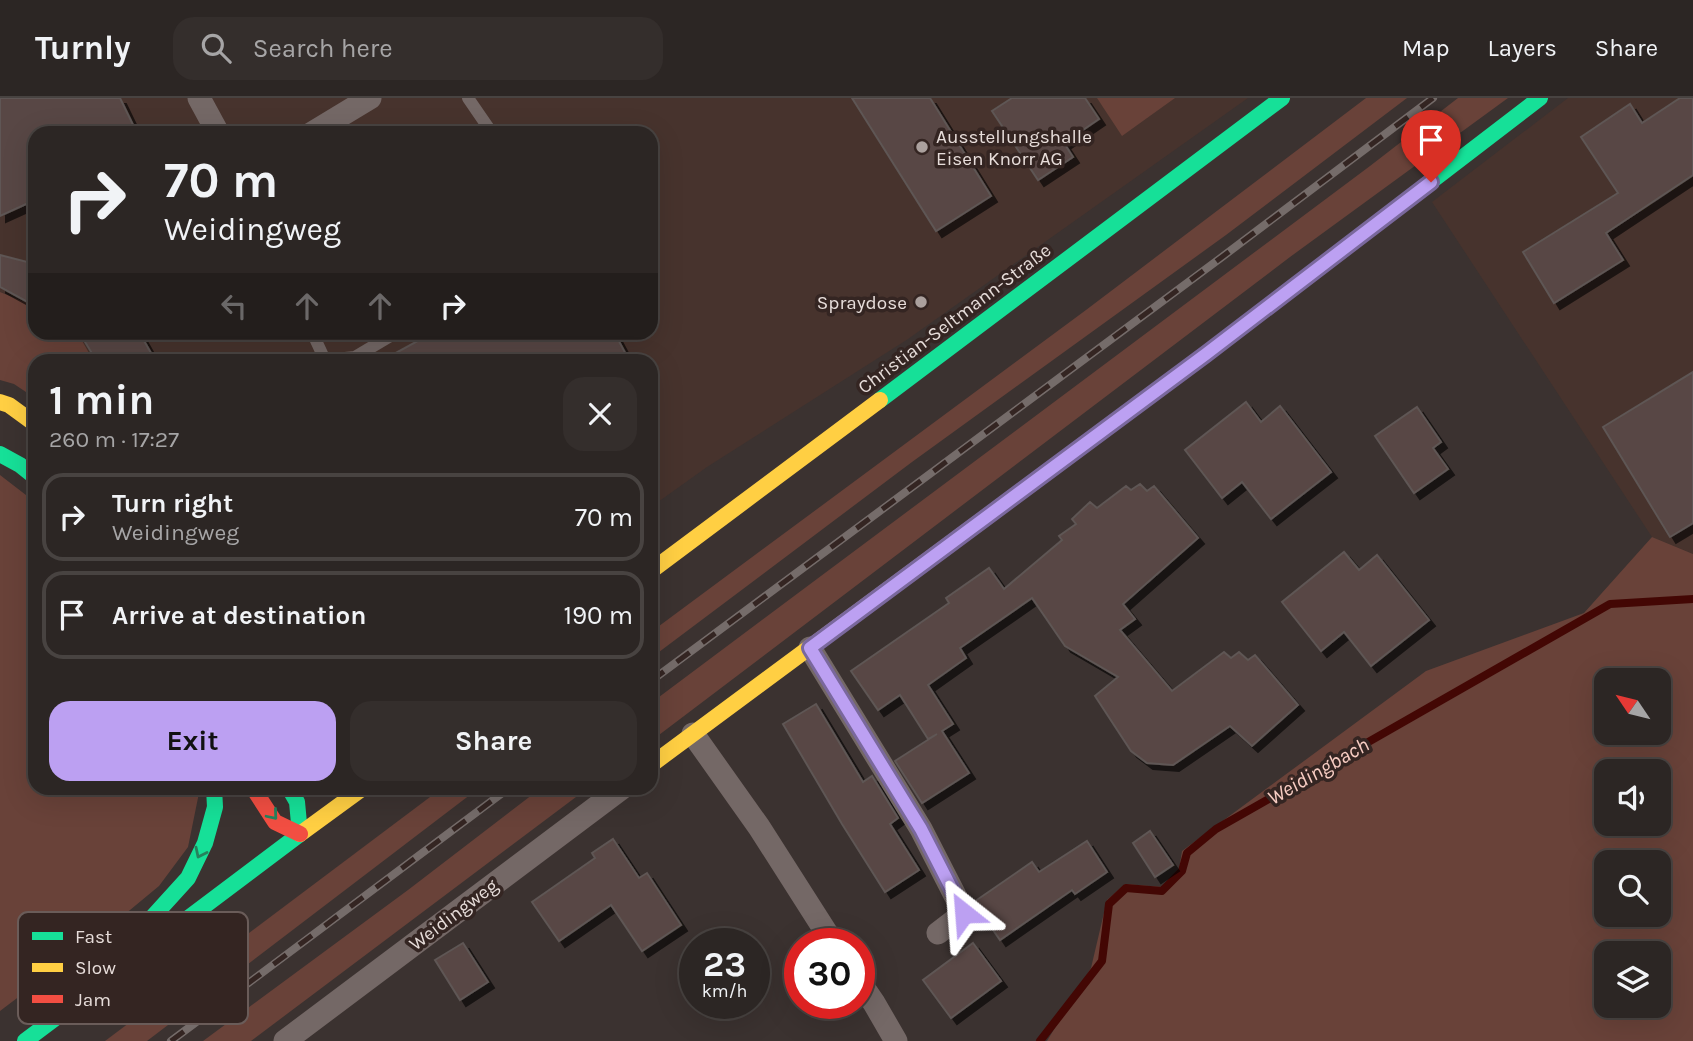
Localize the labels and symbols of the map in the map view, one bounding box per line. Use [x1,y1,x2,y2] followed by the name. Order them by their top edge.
[1401,110,1461,182] pin
[936,126,1092,170] place label: Ausstellungshalle Eisen Knorr AG
[914,139,930,155] marker: Ausstellungshalle Eisen Knorr AG
[854,239,1055,399] street label: Christian-Seltmann-Straße
[817,292,907,314] place label: Spraydose
[913,294,929,310] marker: Spraydose
[1594,668,1671,746] north arrow
[1263,732,1373,810] water label: Weidingbach
[264,807,277,820] one-way arrow
[194,846,208,858] one-way arrow
[405,874,502,955] street label: Weidingweg
[927,876,1001,950] position arrow
[18,912,248,1024] legend
[75,926,112,948] text: Fast
[784,928,875,1019] speed limit sign: 30
[75,957,116,979] text: Slow
[75,989,111,1011] text: Jam

